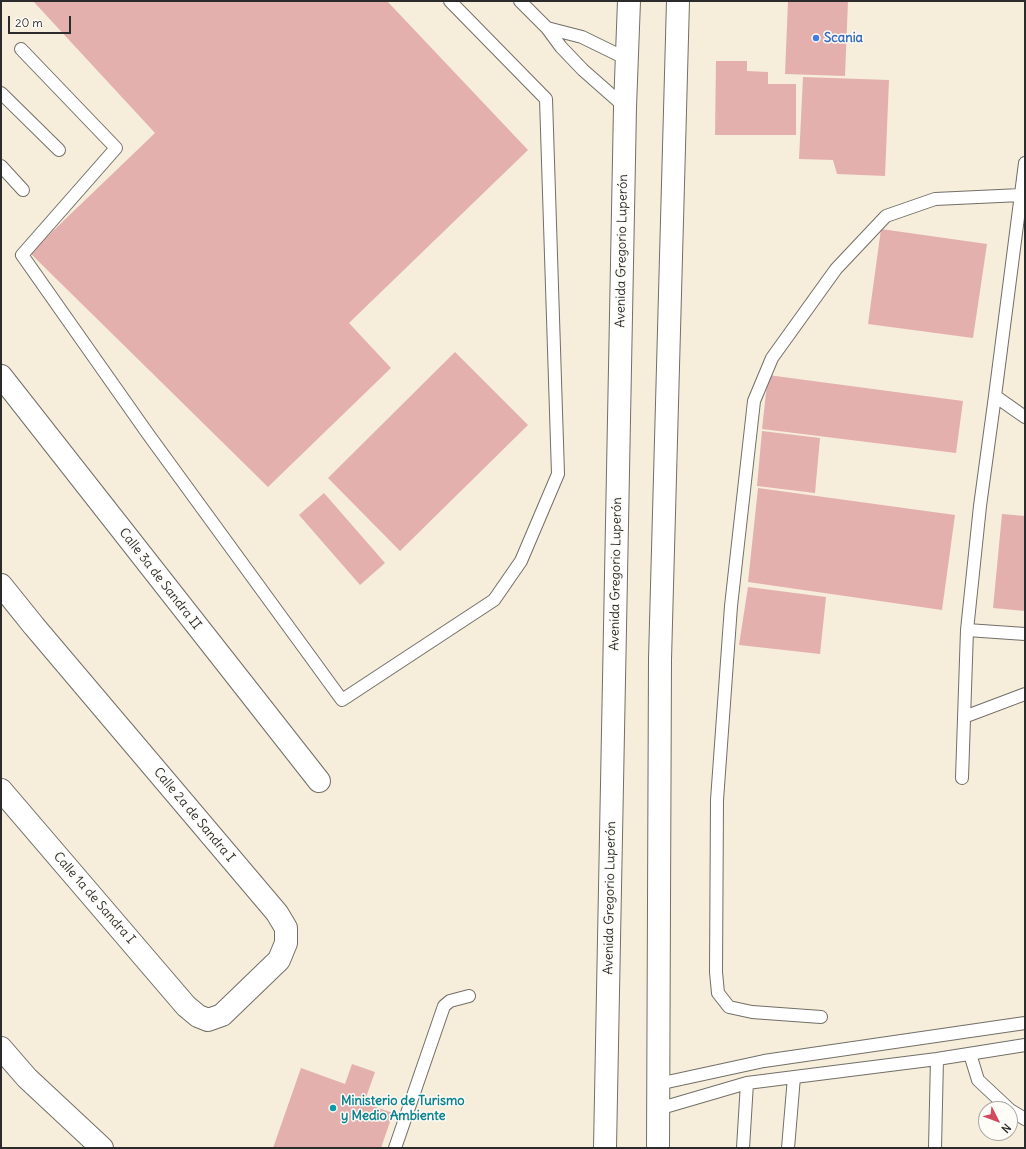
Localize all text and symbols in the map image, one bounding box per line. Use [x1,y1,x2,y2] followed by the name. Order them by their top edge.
[10,8,73,34] scale bar
[15,15,43,30] text: 20 m
[824,30,863,46] place label: Scania
[811,33,821,43] marker: Scania
[613,174,631,328] street label: Avenida Gregorio Luperón
[607,497,625,651] street label: Avenida Gregorio Luperón
[116,525,204,633] street label: Calle 3a de Sandra II
[150,765,238,865] street label: Calle 2a de Sandra I
[601,821,619,975] street label: Avenida Gregorio Luperón
[50,849,138,947] street label: Calle 1a de Sandra I
[341,1093,465,1124] place label: Ministerio de Turismo y Medio Ambiente
[978,1101,1018,1141] north arrow
[328,1103,338,1113] marker: Ministerio de Turismo y Medio Ambiente
[998,1121,1014,1136] text: N

